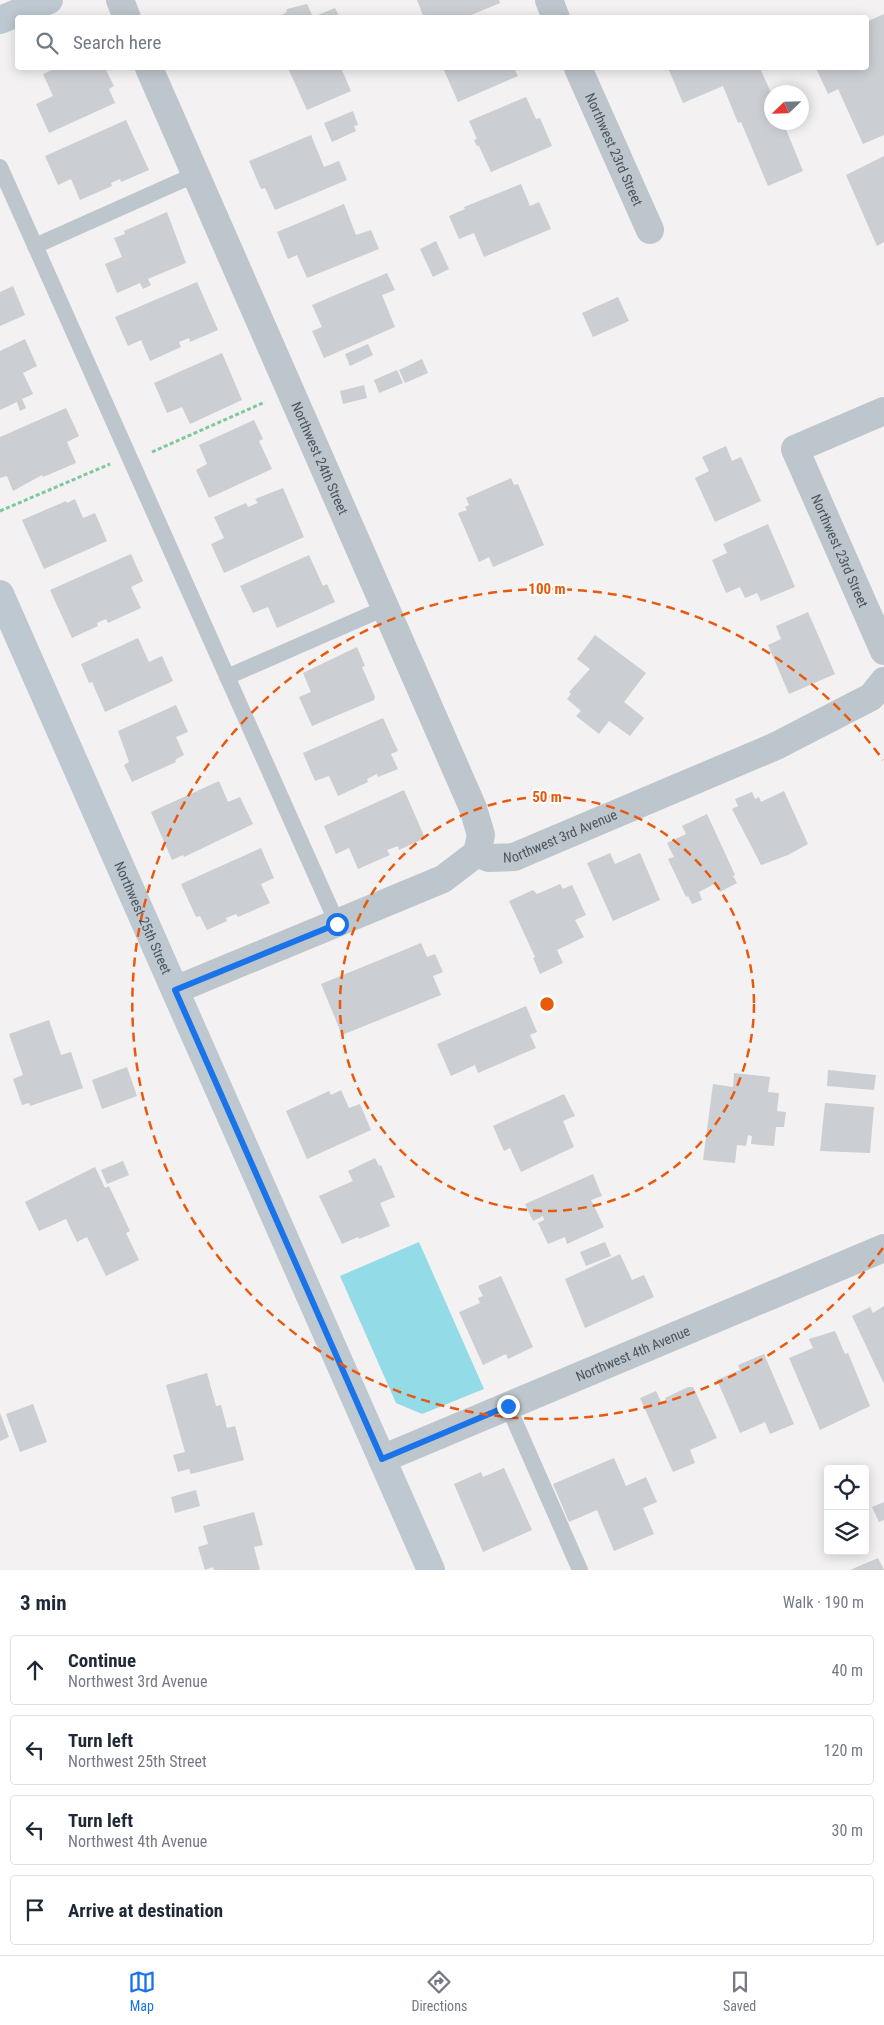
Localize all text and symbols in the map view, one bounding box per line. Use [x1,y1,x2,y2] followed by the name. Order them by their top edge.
[15,15,869,70] search box
[33,29,61,57] icon: search
[73,31,161,54] text: Search here
[764,85,809,130] north arrow
[582,90,646,208] street label: Northwest 23rd Street
[288,399,352,517] street label: Northwest 24th Street
[808,492,872,610] street label: Northwest 23rd Street
[528,580,566,598] text: 100 m
[532,788,562,806] text: 50 m
[503,806,620,865] street label: Northwest 3rd Avenue
[111,859,175,977] street label: Northwest 25th Street
[326,913,349,936] route start
[538,995,556,1013] centre of rings
[573,1322,693,1385] street label: Northwest 4th Avenue
[497,1395,520,1418] route end
[824,1465,869,1555] map controls
[824,1465,869,1510] button: locate
[824,1510,869,1555] button: layers
[20,1591,67,1615] text: 3 min
[783,1593,864,1612] text: Walk · 190 m
[68,1649,136,1672] text: Continue
[21,1656,49,1684] icon: ahead
[831,1661,863,1680] text: 40 m
[68,1672,208,1691] text: Northwest 3rd Avenue
[68,1729,133,1752] text: Turn left
[21,1736,49,1764] icon: left
[824,1741,863,1760] text: 120 m
[68,1752,207,1771] text: Northwest 25th Street
[68,1809,133,1832] text: Turn left
[21,1816,49,1844] icon: left
[831,1821,863,1840] text: 30 m
[68,1832,207,1851] text: Northwest 4th Avenue
[21,1896,49,1924] icon: arrive
[68,1899,223,1922] text: Arrive at destination
[128,1968,156,2014] tab: Map
[411,1968,467,2014] tab: Directions
[723,1968,756,2014] tab: Saved

